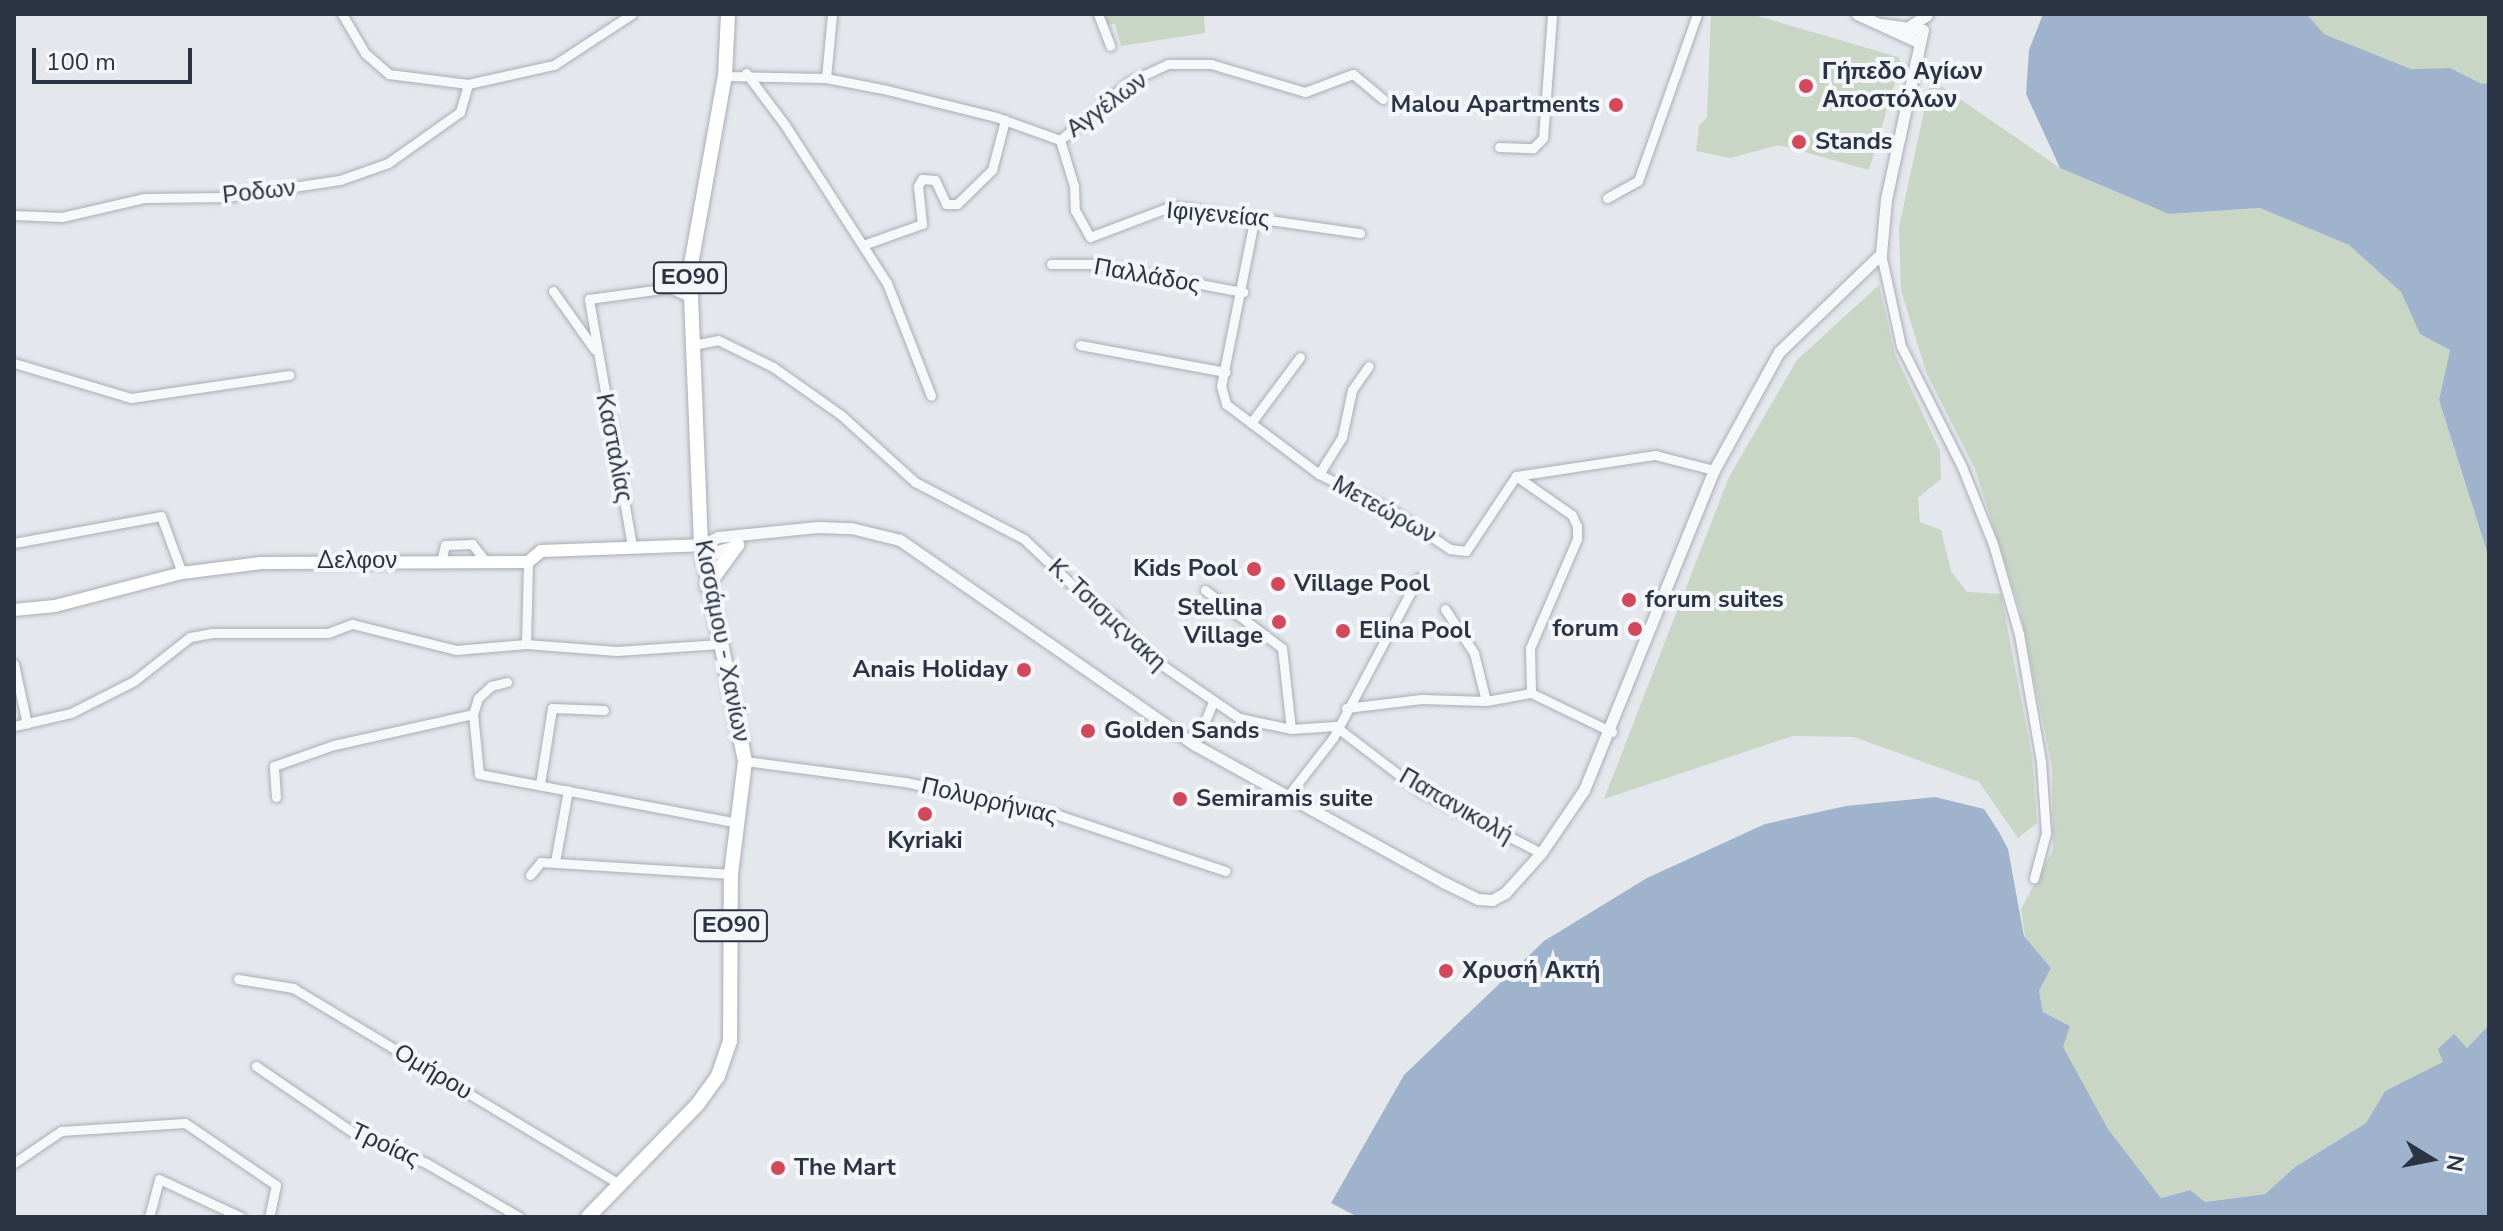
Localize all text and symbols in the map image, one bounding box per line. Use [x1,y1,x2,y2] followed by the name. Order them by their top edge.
[36,32,196,82] scale bar
[46,46,116,78] text: 100 m
[1822,58,1983,114] place label: Γήπεδο Αγίων Αποστόλων
[1061,66,1153,144] street label: Αγγέλων
[1797,77,1815,95] marker: Γήπεδο Αγίων Αποστόλων
[1391,91,1600,119] place label: Malou Apartments
[1607,96,1625,114] marker: Malou Apartments
[1815,128,1893,156] place label: Stands
[1790,133,1808,151] marker: Stands
[221,174,297,210] street label: Ροδων
[1165,196,1271,234] street label: Ιφιγενείας
[1092,253,1202,299] street label: Παλλάδος
[652,260,728,296] road number: ΕΟ90
[589,391,639,505] street label: Κασταλίας
[1327,470,1441,550] street label: Μετεώρων
[688,538,756,744] street label: Κισσάμου - Χανίων
[317,547,397,575] street label: Δελφον
[1042,553,1172,677] street label: Κ. Τσισμςνακη
[1133,555,1238,583] place label: Kids Pool
[1245,560,1263,578] marker: Kids Pool
[1294,570,1430,598] place label: Village Pool
[1269,575,1287,593] marker: Village Pool
[1645,586,1784,614] place label: forum suites
[1620,591,1638,609] marker: forum suites
[1177,594,1263,650] place label: Stellina Village
[1270,613,1288,631] marker: Stellina Village
[1552,615,1619,643] place label: forum
[1359,617,1471,645] place label: Elina Pool
[1626,620,1644,638] marker: forum
[1334,622,1352,640] marker: Elina Pool
[852,656,1008,684] place label: Anais Holiday
[1015,661,1033,679] marker: Anais Holiday
[1104,717,1259,745] place label: Golden Sands
[1079,722,1097,740] marker: Golden Sands
[1394,762,1518,850] street label: Παπανικολή
[918,771,1060,831] street label: Πολυρρήνιας
[1196,785,1373,813] place label: Semiramis suite
[1171,790,1189,808] marker: Semiramis suite
[916,805,934,823] marker: Kyriaki
[887,827,963,855] place label: Kyriaki
[693,908,769,944] road number: ΕΟ90
[1462,957,1600,985] place label: Χρυσή Ακτή
[1437,962,1455,980] marker: Χρυσή Ακτή
[389,1038,477,1106] street label: Ομήρου
[346,1117,424,1173] street label: Τροίας
[2391,1119,2471,1199] north arrow
[2438,1152,2471,1174] text: N
[794,1154,896,1182] place label: The Mart
[769,1159,787,1177] marker: The Mart

